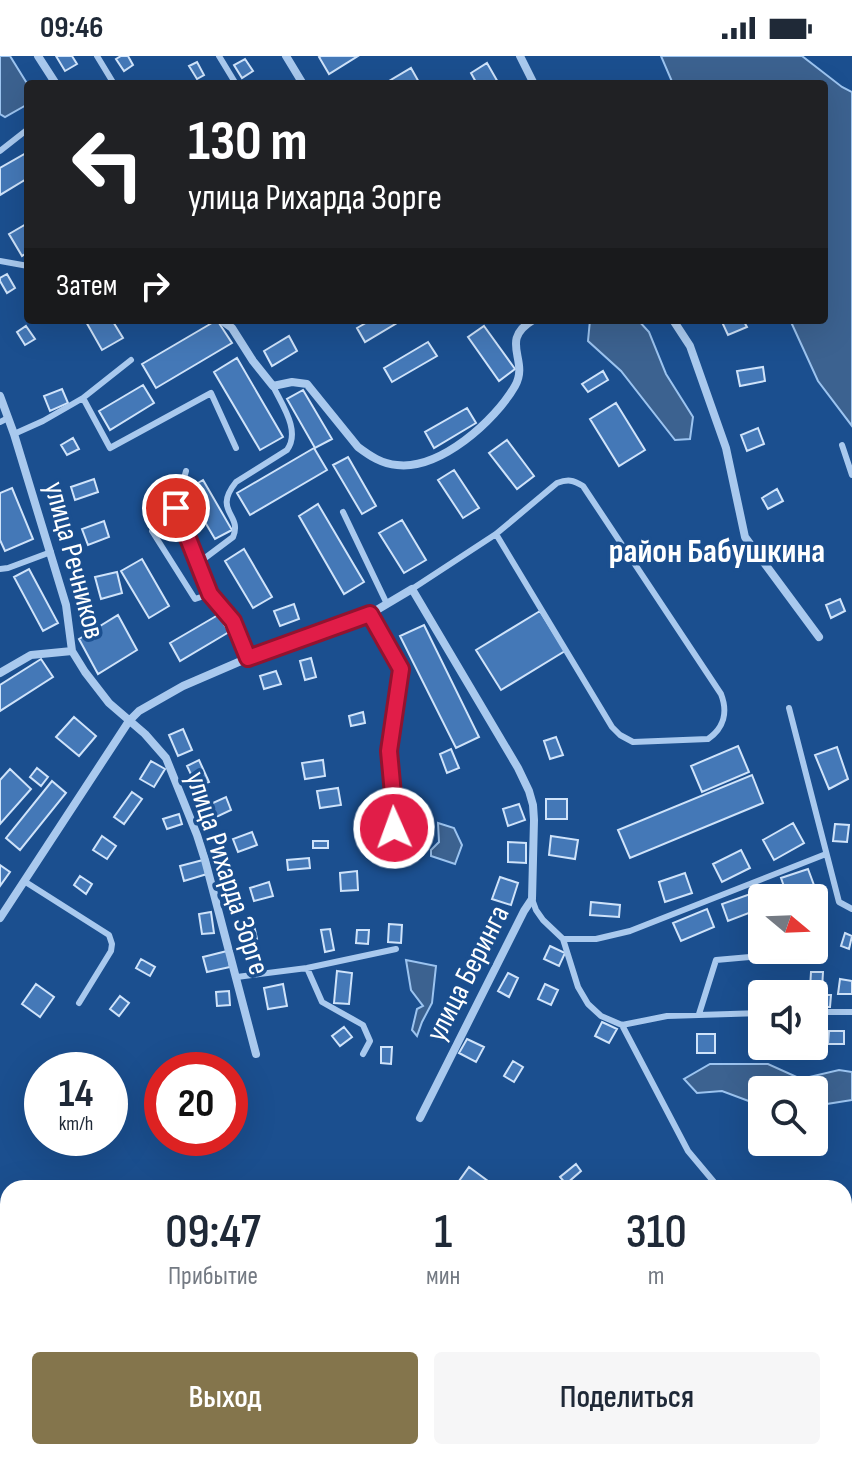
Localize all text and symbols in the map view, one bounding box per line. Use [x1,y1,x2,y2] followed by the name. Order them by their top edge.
[40,10,103,46] text: 09:46
[188,109,308,176] text: 130 m
[56,112,160,216] icon: left
[188,177,442,220] text: улица Рихарда Зорге
[133,264,177,308] icon: right
[56,268,117,304] text: Затем
[142,474,210,542] pin
[36,478,112,643] street label: улица Речников
[154,486,198,530] icon: arrive
[609,531,825,572] district label: район Бабушкина
[177,767,277,979] street label: улица Рихарда Зорге
[352,786,436,870] position arrow
[748,884,828,964] north arrow
[748,884,828,1156] map controls
[418,900,517,1047] street label: улица Беринга
[748,980,828,1060] button: sound
[144,1052,248,1156] speed limit sign: 20
[59,1070,93,1118] text: 14
[748,1076,828,1156] button: search
[59,1112,93,1136] text: km/h
[165,1204,261,1261] text: 09:47
[434,1204,452,1261] text: 1
[626,1204,687,1261] text: 310
[168,1261,258,1292] text: Прибытие
[426,1261,460,1292] text: мин
[648,1261,665,1292] text: m
[32,1352,418,1444] button: Выход
[434,1352,820,1444] button: Поделиться

